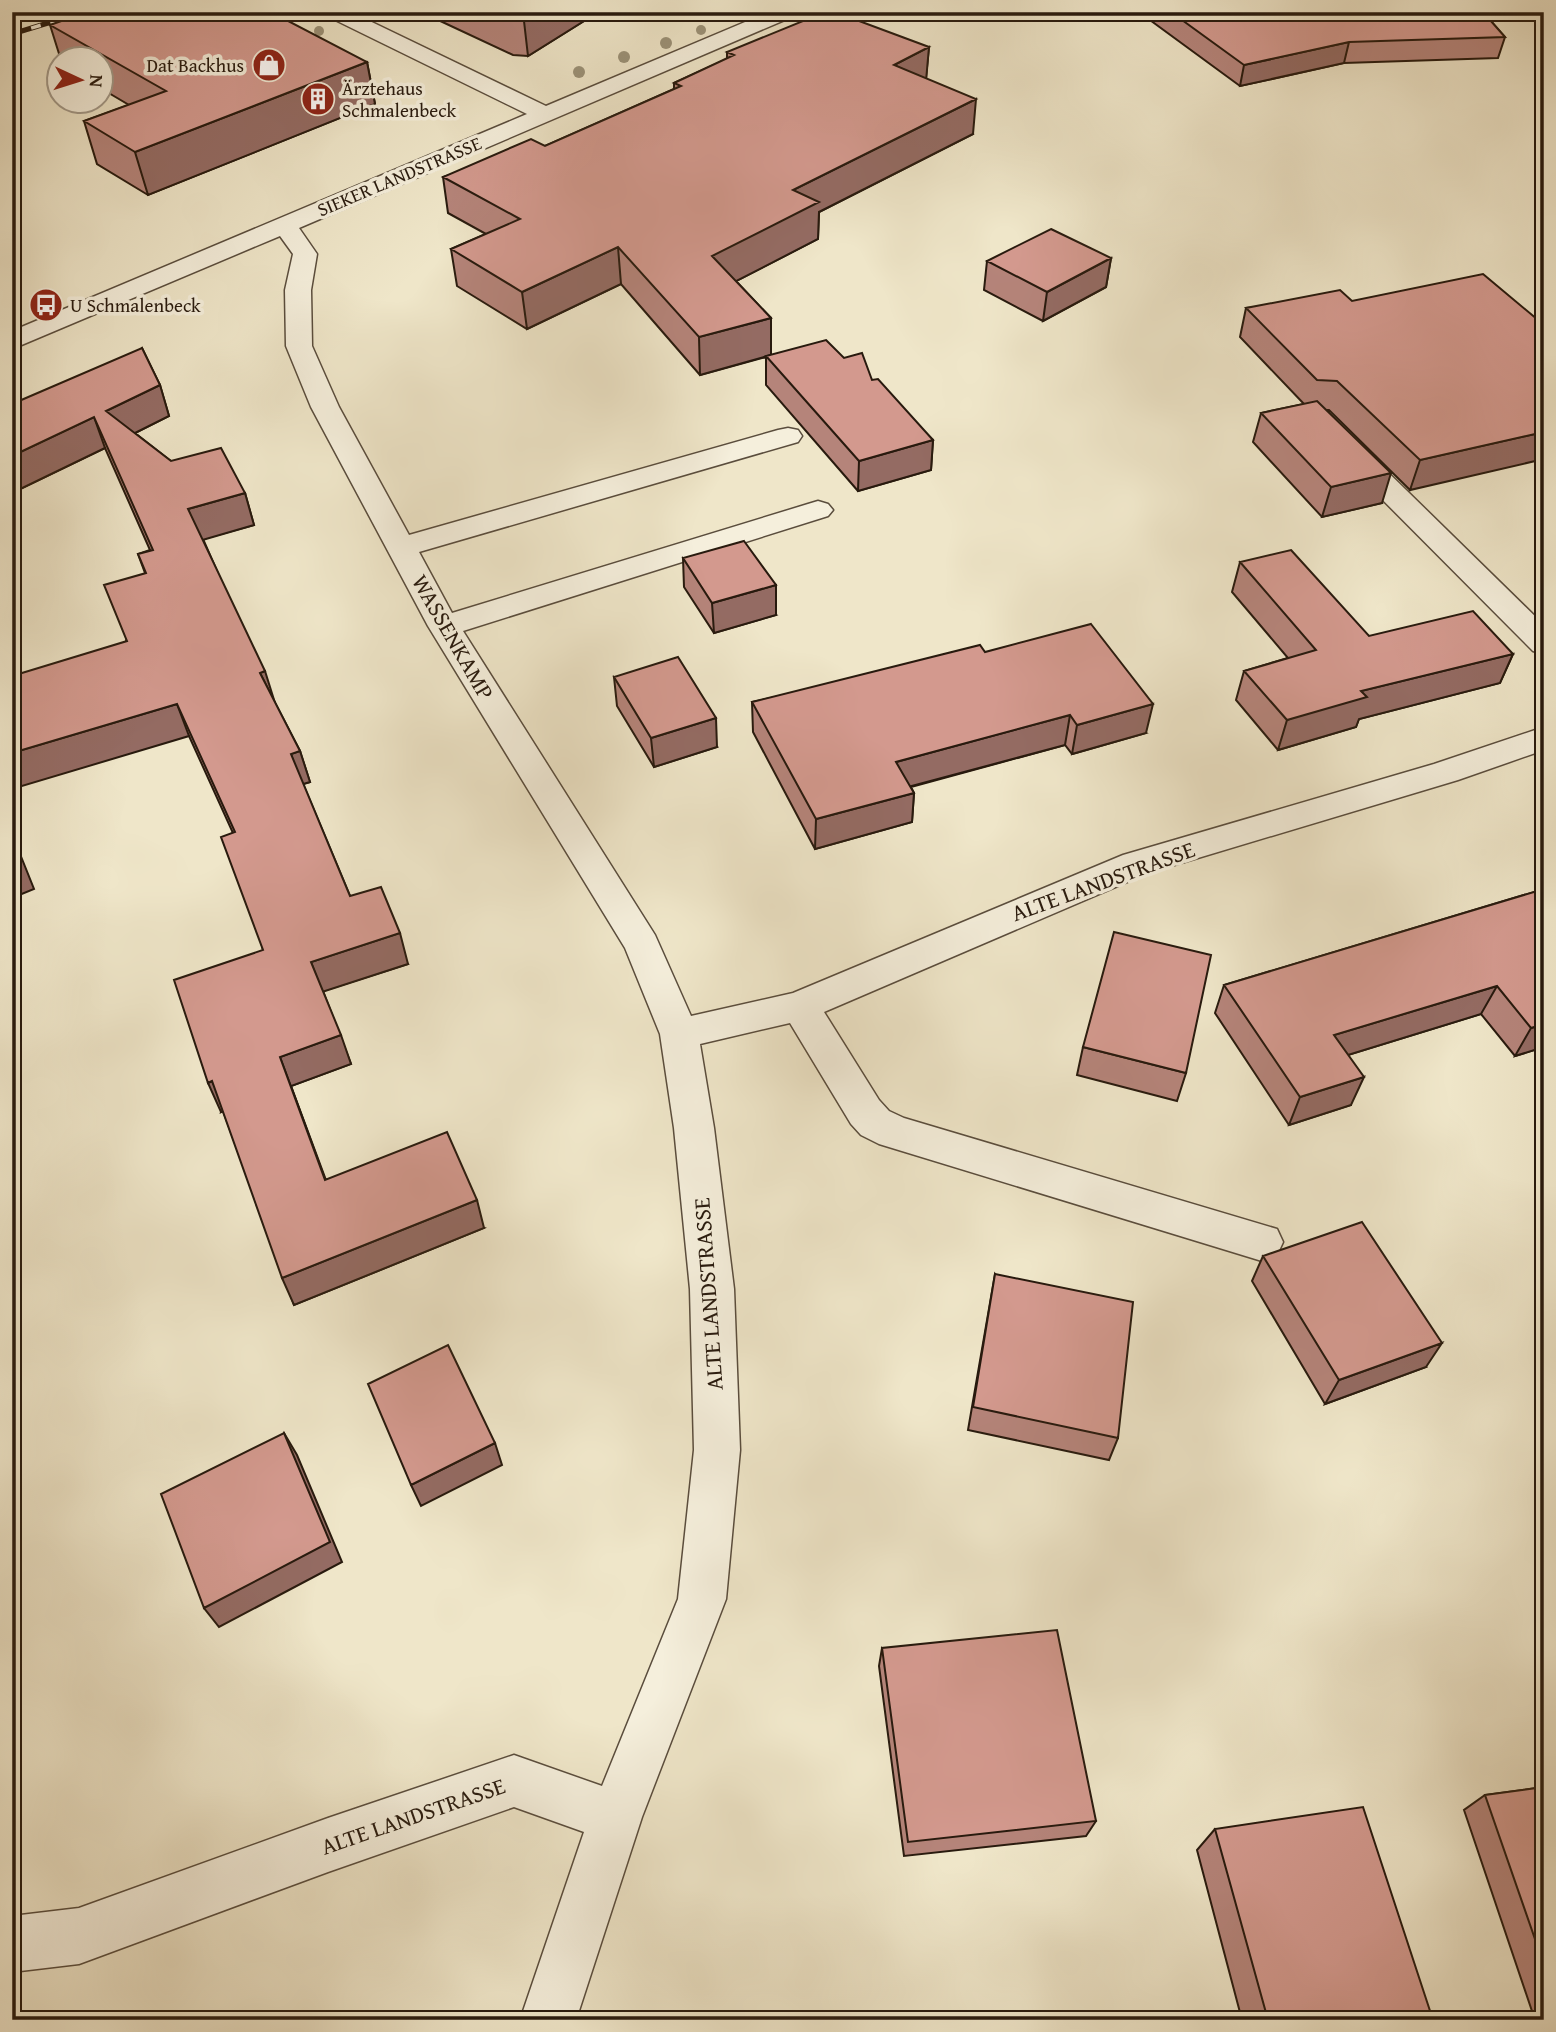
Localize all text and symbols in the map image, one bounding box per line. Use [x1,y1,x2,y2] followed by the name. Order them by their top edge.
[46,46,116,116] north arrow
[250,46,288,84] shop icon: Dat Backhus
[147,51,244,79] place label: Dat Backhus
[83,74,111,89] text: N
[342,74,456,124] place label: Ärztehaus Schmalenbeck
[299,80,337,118] building icon: Ärztehaus Schmalenbeck
[313,129,486,223] street label: SIEKER LANDSTRASSE
[27,286,65,324] bus stop icon: U Schmalenbeck
[70,291,201,319] place label: U Schmalenbeck
[404,568,503,705] street label: WASSENKAMP
[1007,832,1199,929] street label: ALTE LANDSTRASSE
[684,1197,731,1391] street label: ALTE LANDSTRASSE
[316,1769,509,1863] street label: ALTE LANDSTRASSE

